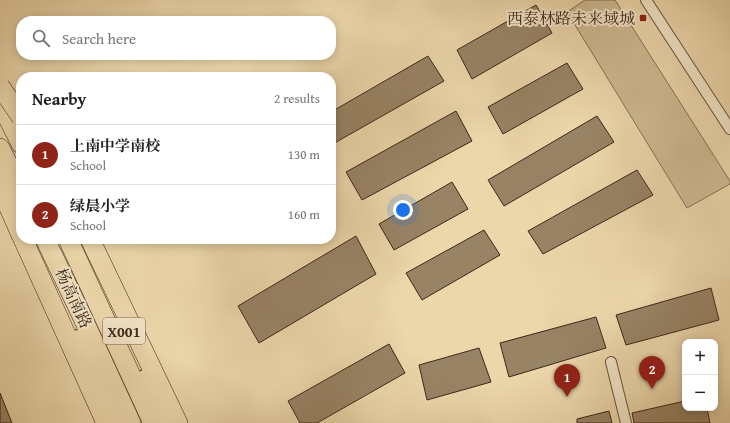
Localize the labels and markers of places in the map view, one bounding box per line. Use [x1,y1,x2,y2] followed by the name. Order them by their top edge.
[507,6,635,30] place label: 西泰林路未来域城
[638,13,648,23] marker: 西泰林路未来域城
[639,356,665,389] pin: 2
[554,364,580,397] pin: 1

